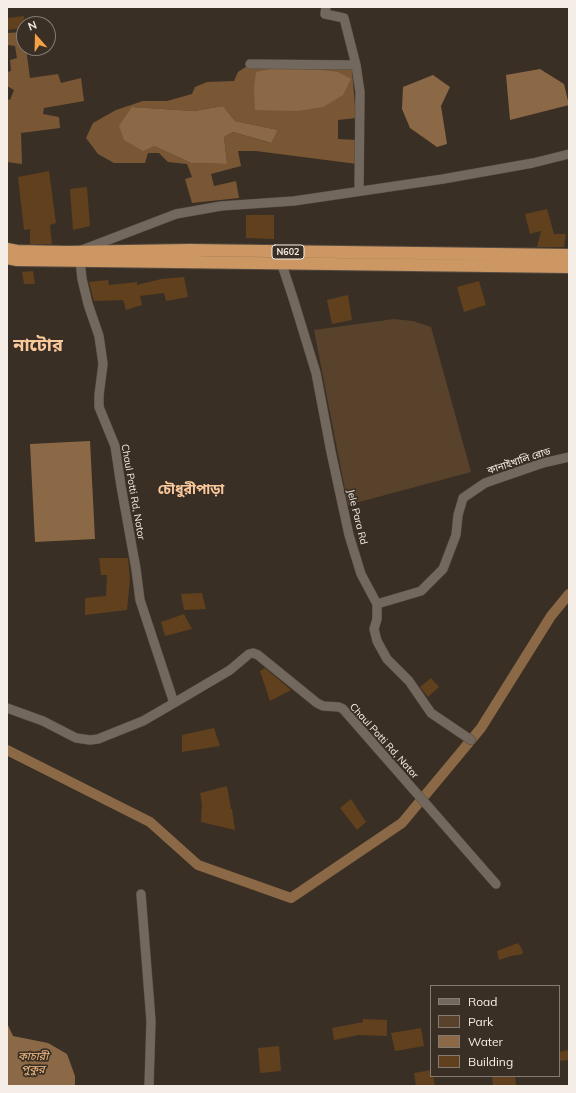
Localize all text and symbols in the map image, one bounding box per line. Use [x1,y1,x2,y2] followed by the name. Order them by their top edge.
[16,16,56,56] north arrow
[26,18,39,34] text: N
[272,245,304,259] road number: N602
[13,335,63,357] district label: নাটোর
[119,443,147,541] street label: Chaul Potti Rd, Nator
[486,445,552,477] street label: কানাইখালি রোড
[158,482,224,498] district label: চৌধুরীপাড়া
[344,488,370,546] street label: Jele Para Rd
[347,701,421,781] street label: Chaul Potti Rd, Nator
[430,985,560,1077] legend
[468,994,497,1009] text: Road
[468,1014,493,1029] text: Park
[468,1034,503,1049] text: Water
[18,1050,48,1076] water label: কাচারী পুকুর
[468,1054,513,1069] text: Building

